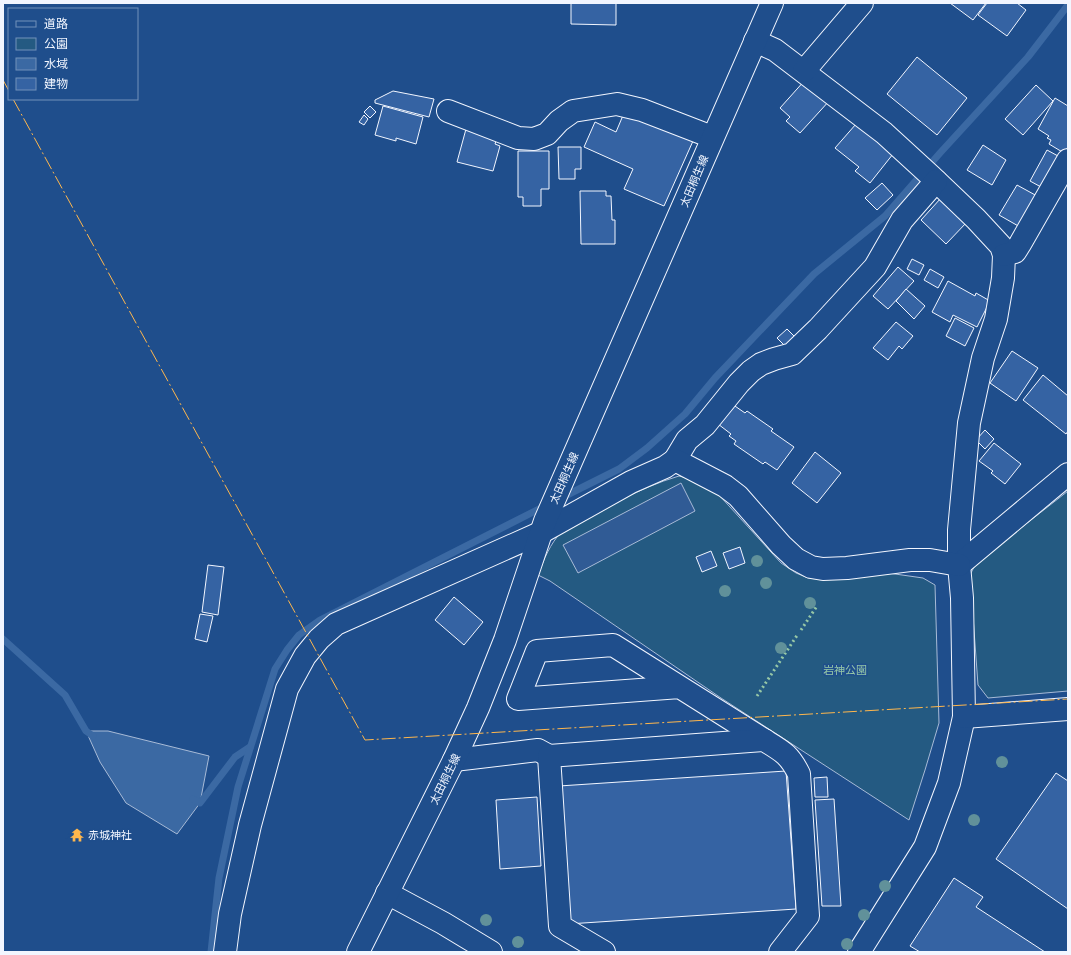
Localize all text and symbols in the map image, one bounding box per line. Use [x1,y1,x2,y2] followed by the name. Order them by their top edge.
[8,8,138,100] legend
[44,16,68,31] text: 道路
[44,36,68,51] text: 公園
[44,56,68,71] text: 水域
[44,76,68,91] text: 建物
[677,153,711,209] street label: 太田桐生線
[546,450,582,506] street label: 太田桐生線
[823,663,867,677] park label: 岩神公園
[427,751,463,807] street label: 太田桐生線
[69,827,85,843] temple icon: 赤城神社
[88,828,132,842] place label: 赤城神社

